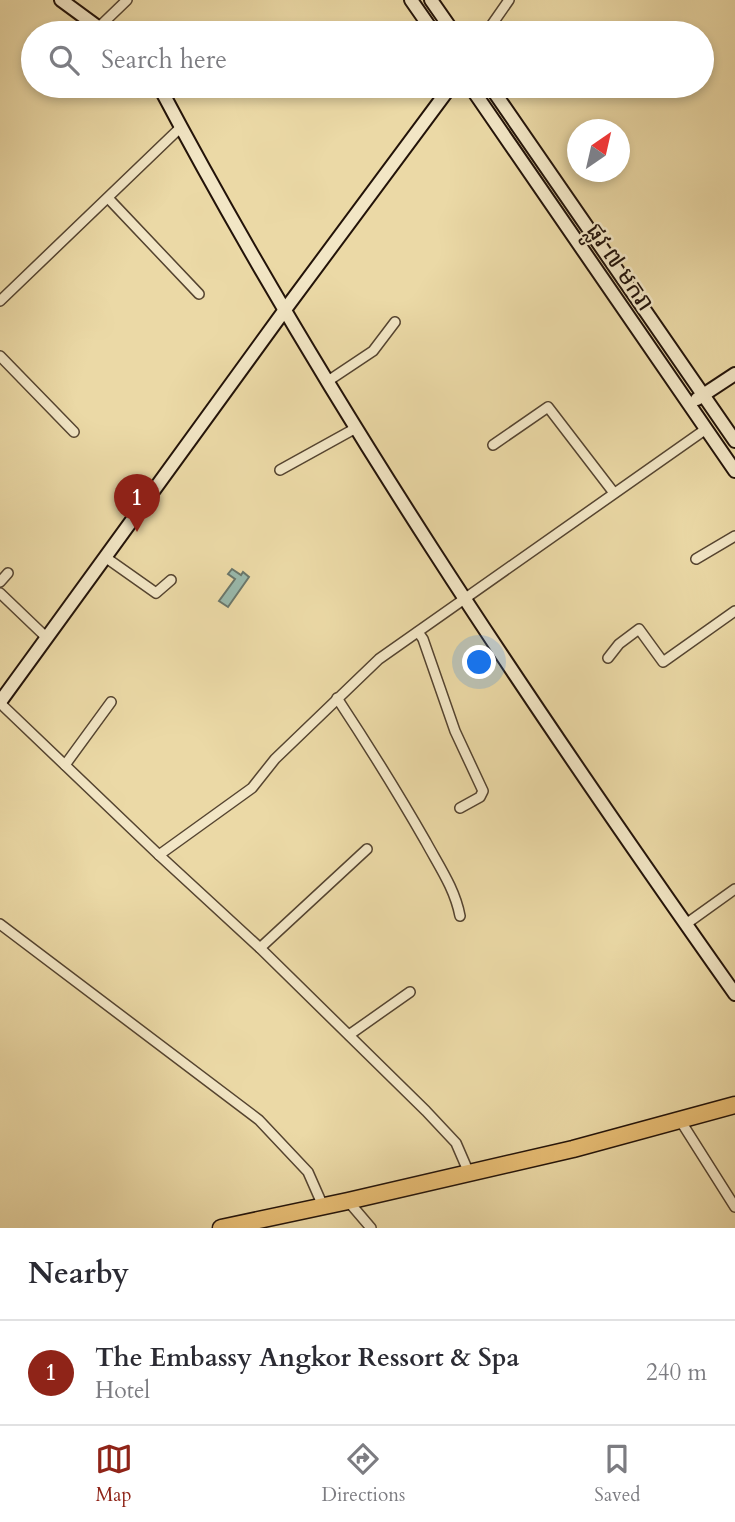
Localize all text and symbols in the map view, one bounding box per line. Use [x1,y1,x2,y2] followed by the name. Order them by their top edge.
[21,21,714,98] search box
[45,41,83,79] icon: search
[101,42,227,77] text: Search here
[567,119,630,182] north arrow
[574,216,662,321] street label: ផ្លូវ ៧ មករា
[114,474,160,532] pin: 1
[462,645,496,679] your location
[28,1253,129,1294] text: Nearby
[95,1340,519,1375] text: The Embassy Angkor Ressort & Spa
[45,1357,57,1388] text: 1
[646,1357,707,1388] text: 240 m
[95,1375,150,1406] text: Hotel
[95,1440,133,1508] tab: Map
[322,1440,405,1508] tab: Directions
[594,1440,640,1508] tab: Saved

